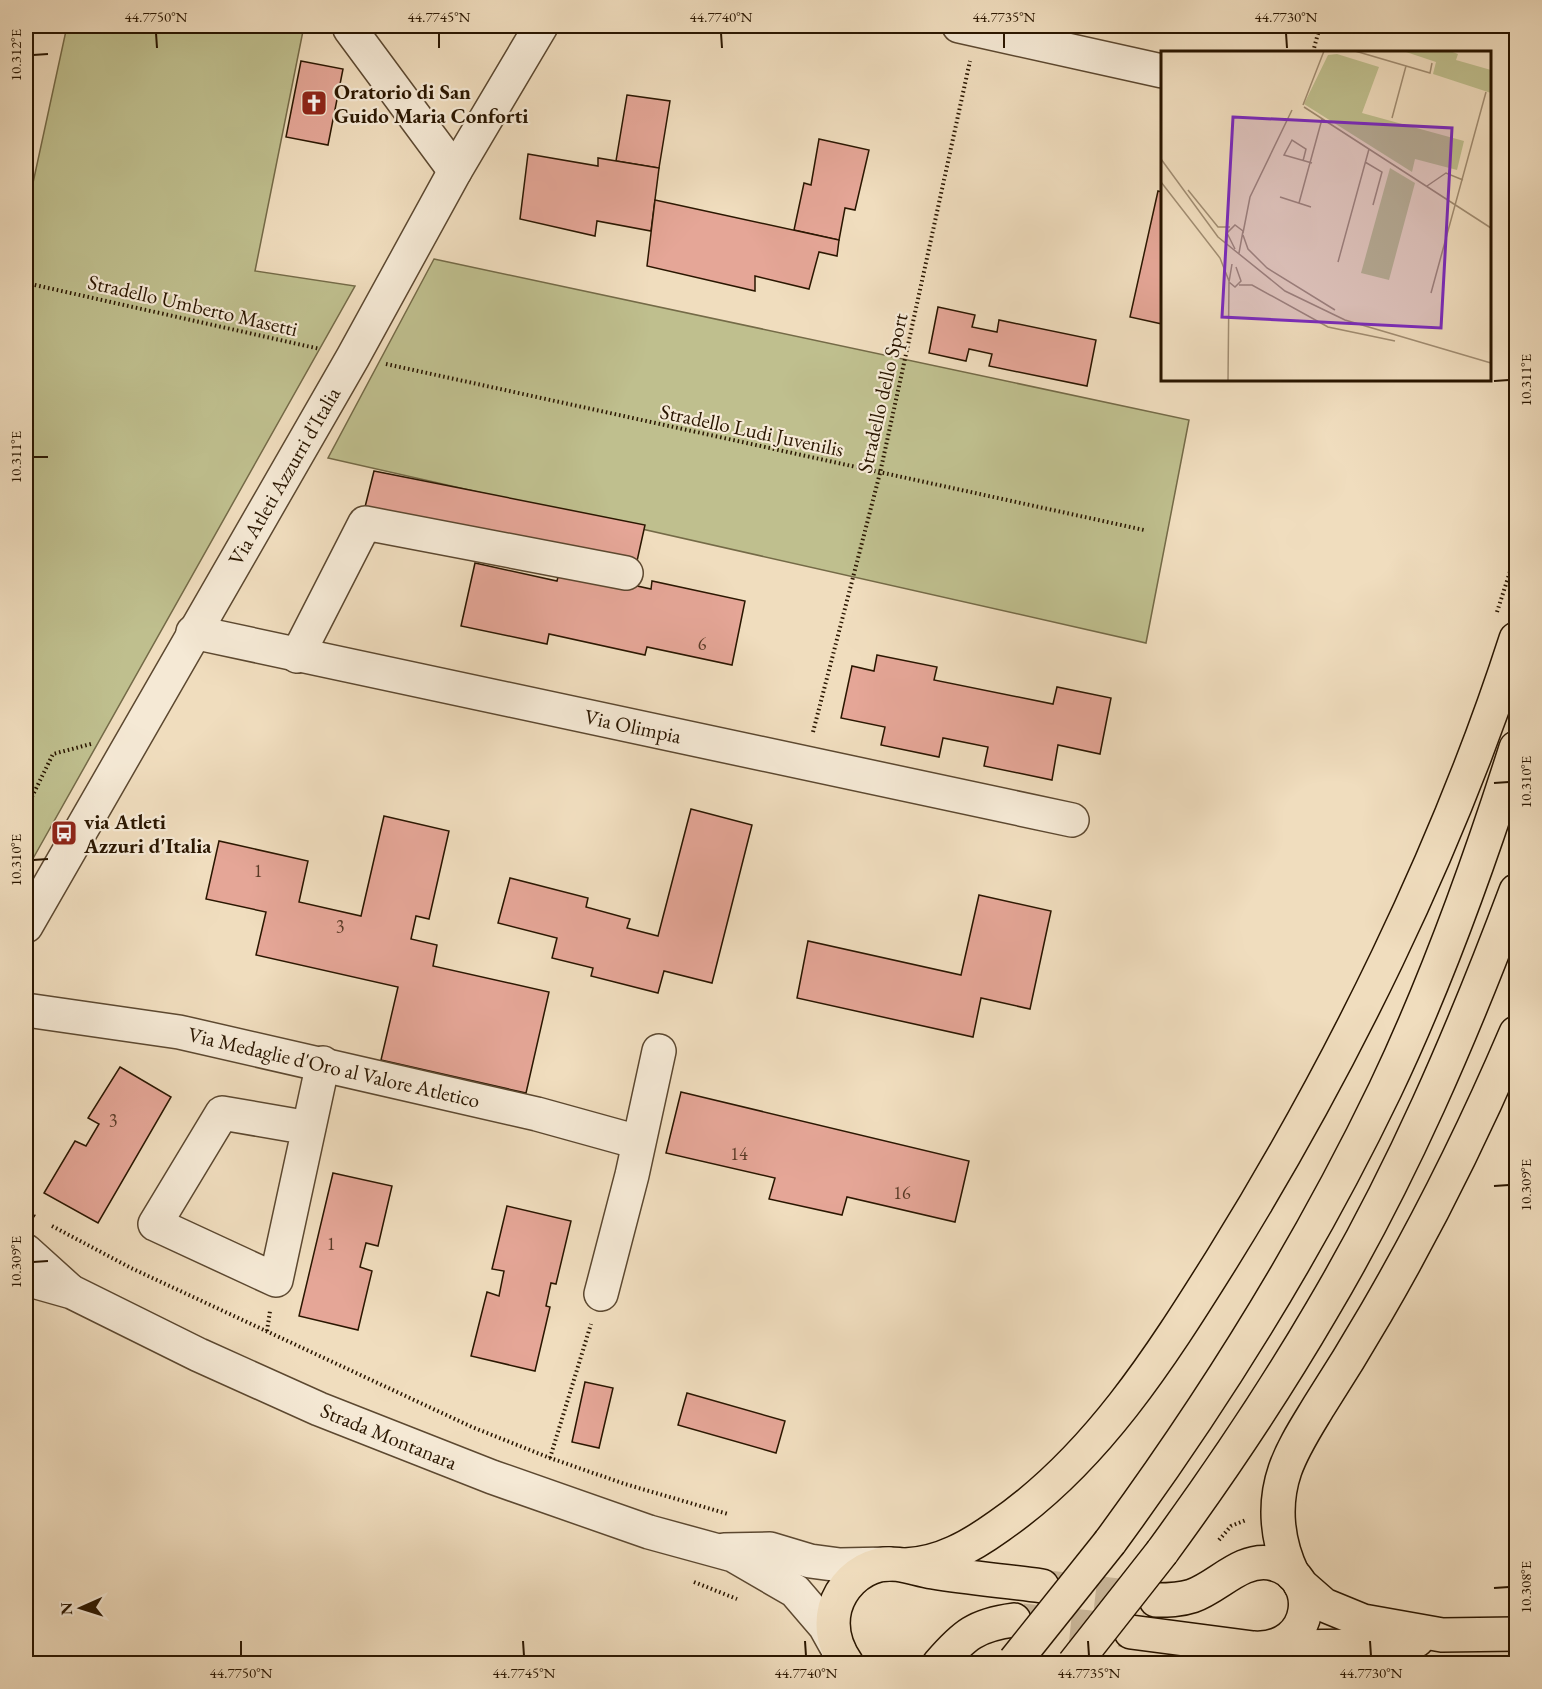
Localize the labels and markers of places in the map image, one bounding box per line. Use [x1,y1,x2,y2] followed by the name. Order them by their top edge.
[334,78,528,129] place label: Oratorio di San Guido Maria Conforti
[299,88,329,118] church icon: Oratorio di San Guido Maria Conforti
[83,808,212,859] place label: via Atleti Azzuri d'Italia
[49,818,79,848] bus stop icon: via Atleti Azzuri d'Italia

